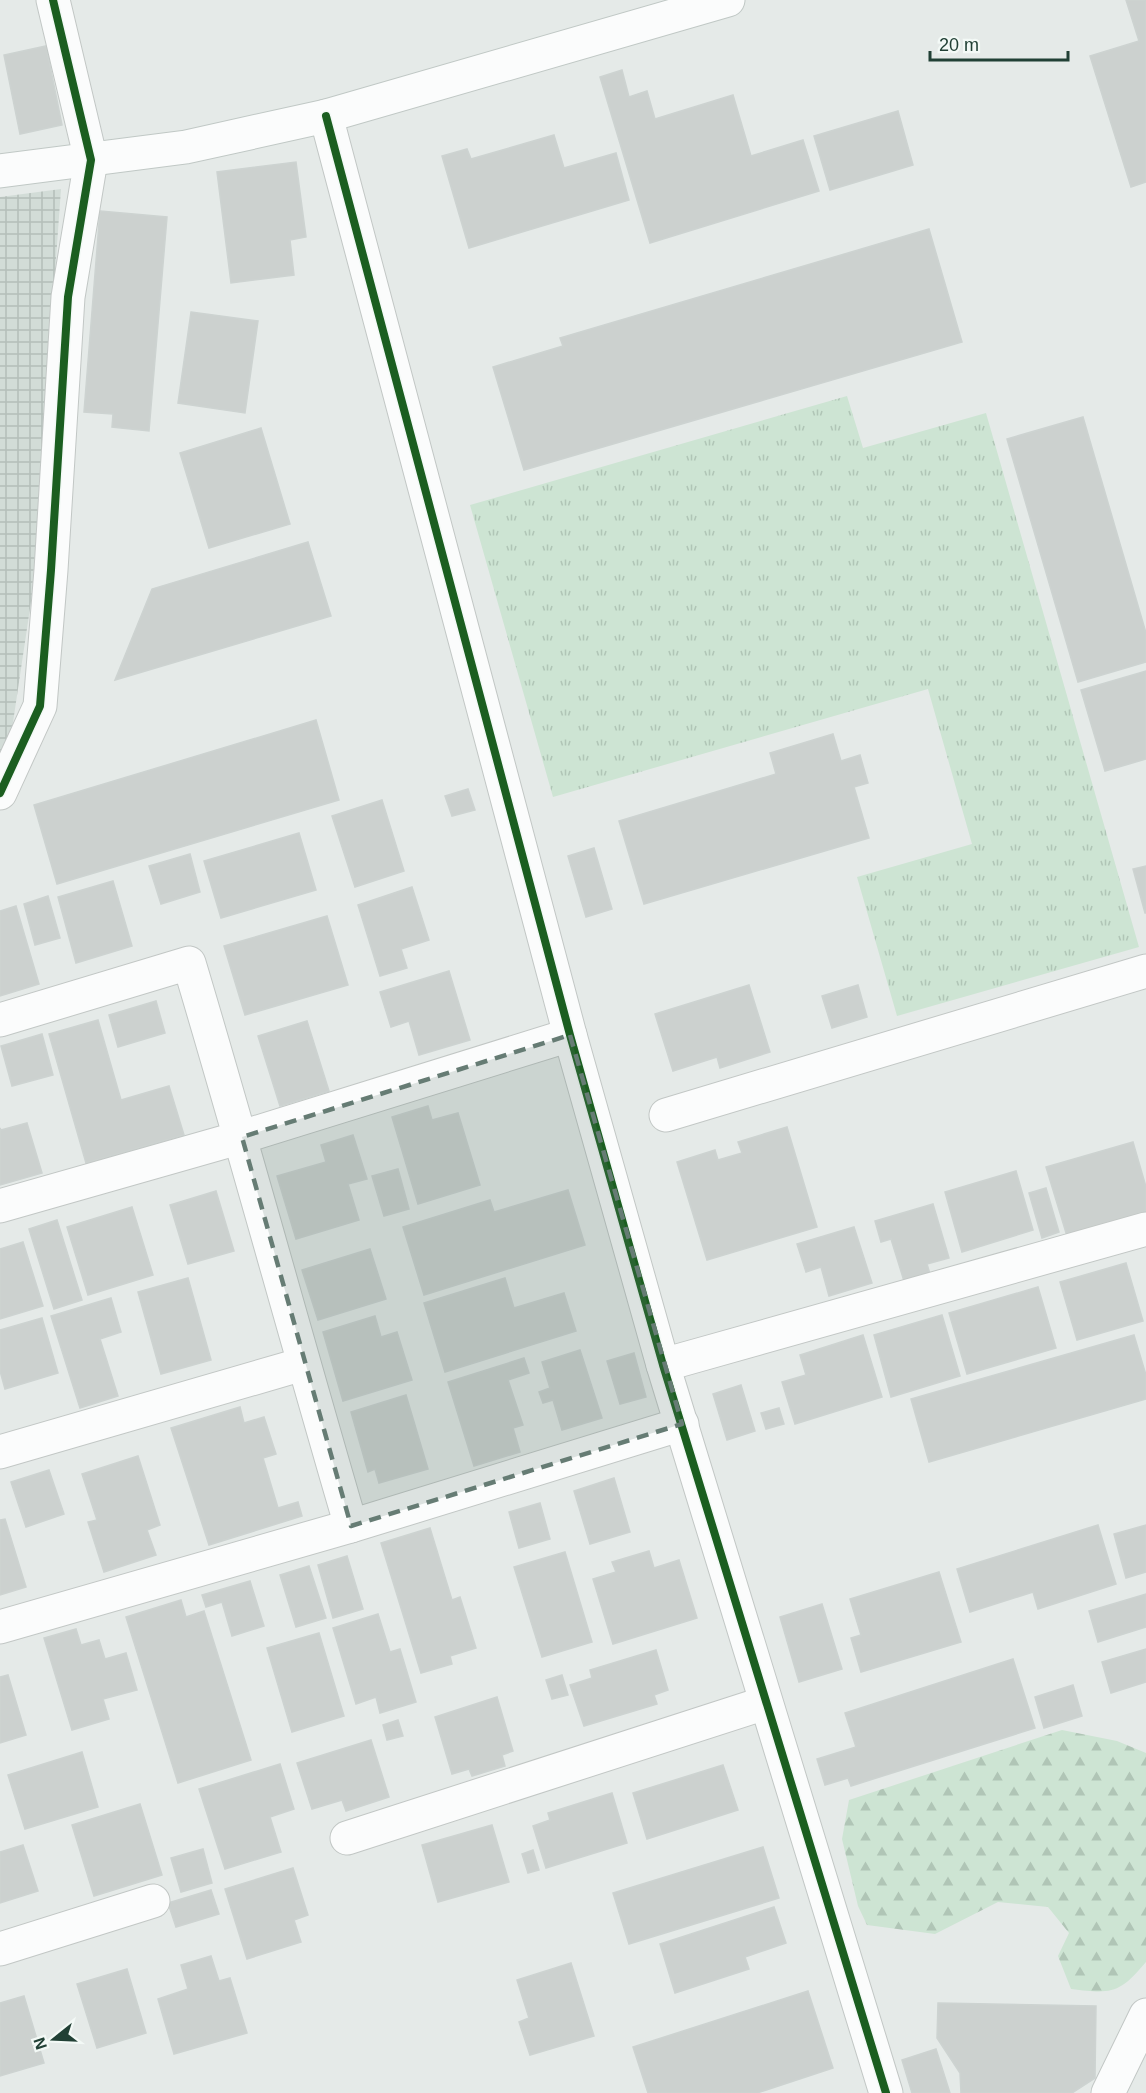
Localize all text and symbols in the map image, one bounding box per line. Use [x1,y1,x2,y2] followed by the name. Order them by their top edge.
[930,24,1068,62] scale bar
[939,35,979,55] text: 20 m
[24,2009,84,2069] north arrow
[30,2035,50,2052] text: N

